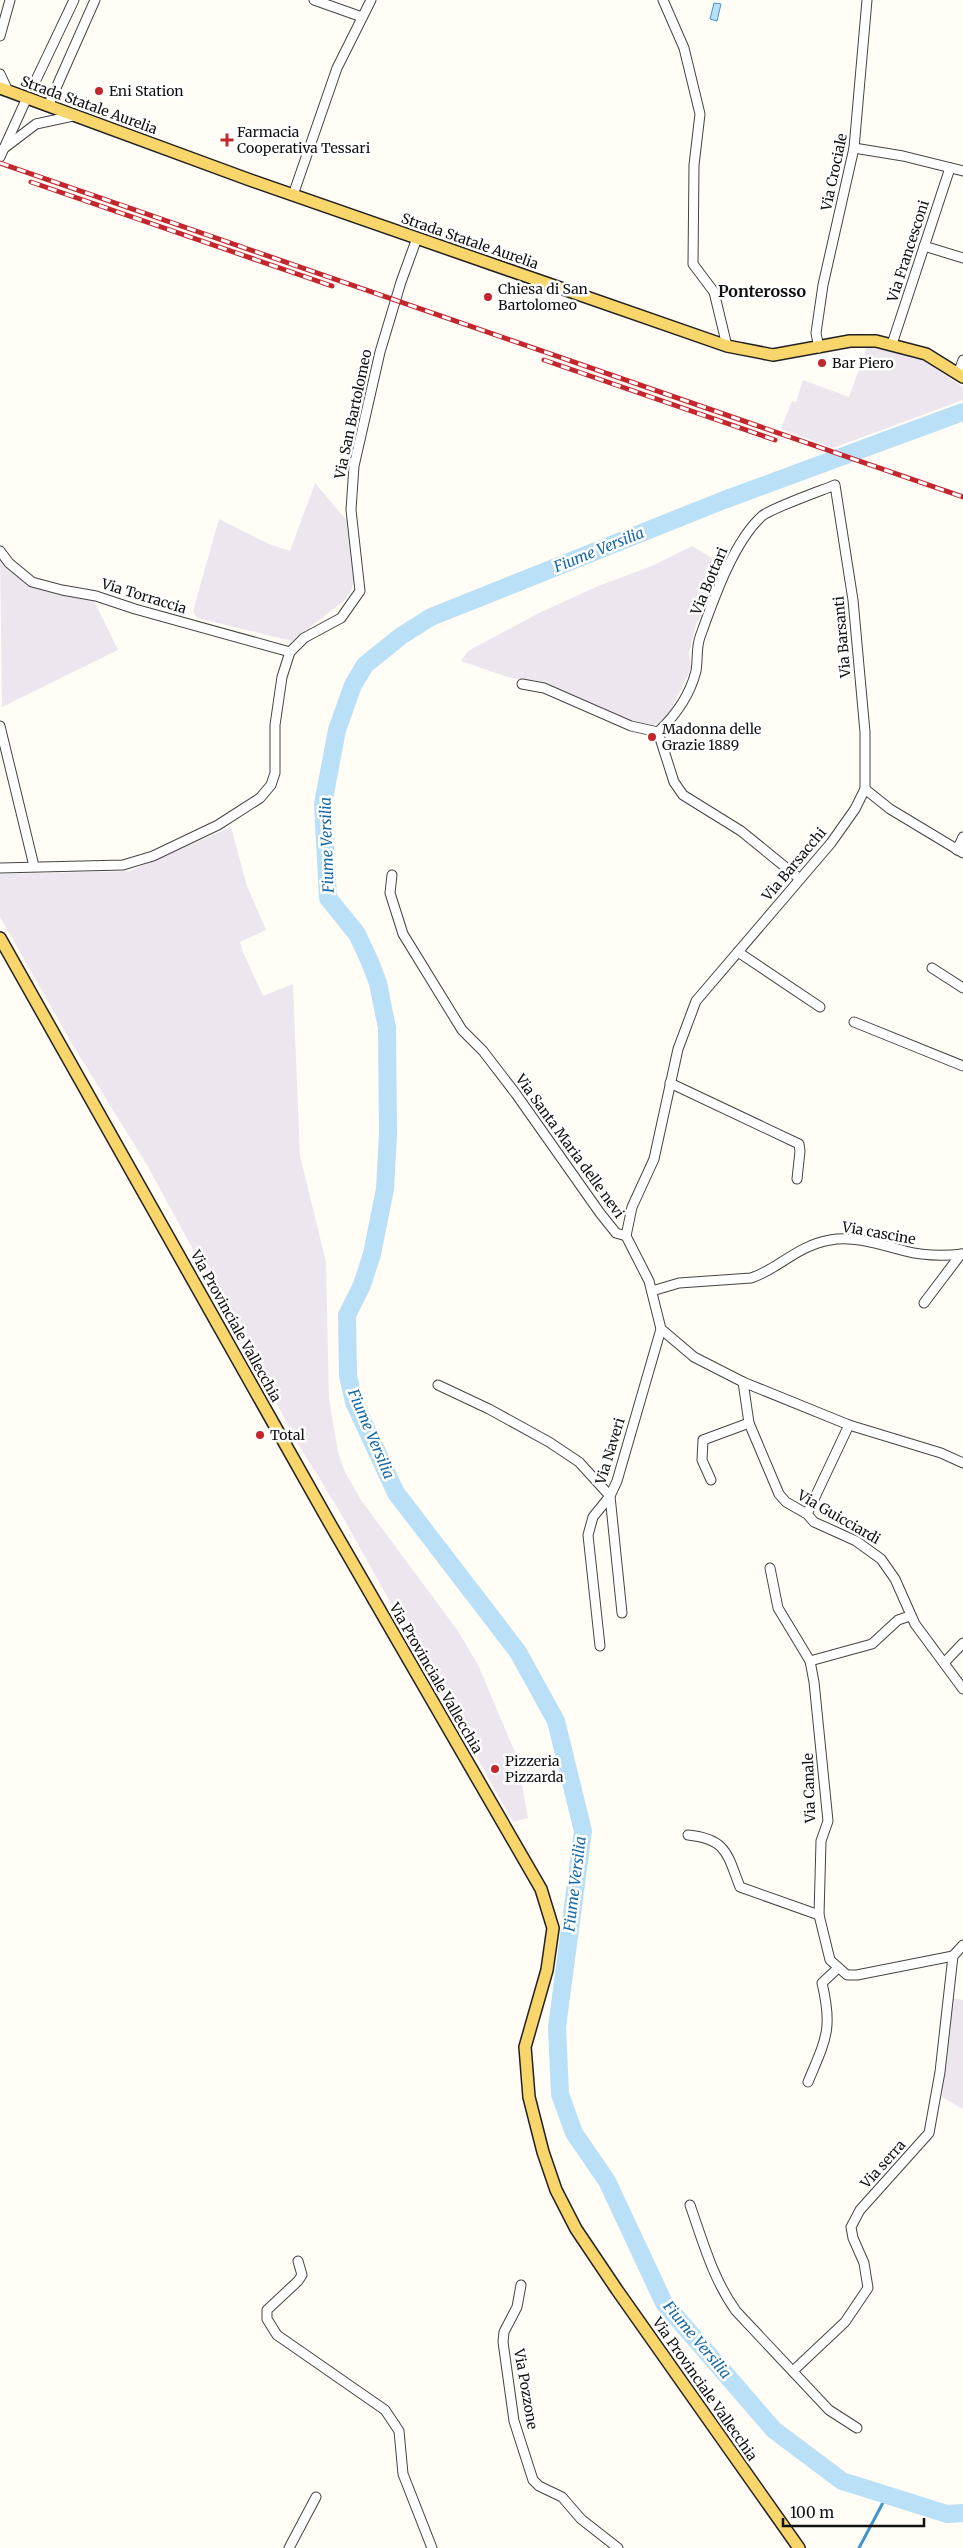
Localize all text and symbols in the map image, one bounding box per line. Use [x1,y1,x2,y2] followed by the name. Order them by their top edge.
[18,72,160,138] street label: Strada Statale Aurelia
[109,82,184,100] place label: Eni Station
[93,85,105,97] marker: Eni Station
[237,123,371,157] place label: Farmacia Cooperativa Tessari
[817,132,851,213] street label: Via Crociale
[221,134,233,146] marker: Farmacia Cooperativa Tessari
[883,197,933,305] street label: Via Francesconi
[399,209,541,273] street label: Strada Statale Aurelia
[498,280,588,314] place label: Chiesa di San Bartolomeo
[718,281,806,301] district label: Ponterosso
[482,291,494,303] marker: Chiesa di San Bartolomeo
[330,348,376,481] street label: Via San Bartolomeo
[832,354,894,372] place label: Bar Piero
[816,357,828,369] marker: Bar Piero
[550,523,647,577] water label: Fiume Versilia
[686,544,732,619] street label: Via Bottari
[98,574,189,618] street label: Via Torraccia
[829,595,855,680] street label: Via Barsanti
[662,720,761,754] place label: Madonna delle Grazie 1889
[646,731,658,743] marker: Madonna delle Grazie 1889
[315,797,338,894] water label: Fiume Versilia
[757,823,830,905] street label: Via Barsacchi
[511,1070,629,1222] street label: Via Santa Maria delle nevi
[840,1218,917,1248] street label: Via cascine
[186,1246,286,1406] street label: Via Provinciale Vallecchia
[344,1385,399,1482] water label: Fiume Versilia
[591,1415,629,1487] street label: Via Naveri
[270,1426,306,1444] place label: Total
[254,1429,266,1441] marker: Total
[793,1486,884,1548] street label: Via Guicciardi
[385,1599,487,1757] street label: Via Provinciale Vallecchia
[505,1752,564,1786] place label: Pizzeria Pizzarda
[799,1753,819,1824] street label: Via Canale
[489,1763,501,1775] marker: Pizzeria Pizzarda
[559,1835,590,1934] water label: Fiume Versilia
[856,2136,910,2193] street label: Via serra
[659,2296,735,2382] water label: Fiume Versilia
[648,2313,762,2465] street label: Via Provinciale Vallecchia
[510,2346,542,2431] street label: Via Pozzone
[783,2496,924,2528] scale bar
[790,2503,834,2522] text: 100 m

